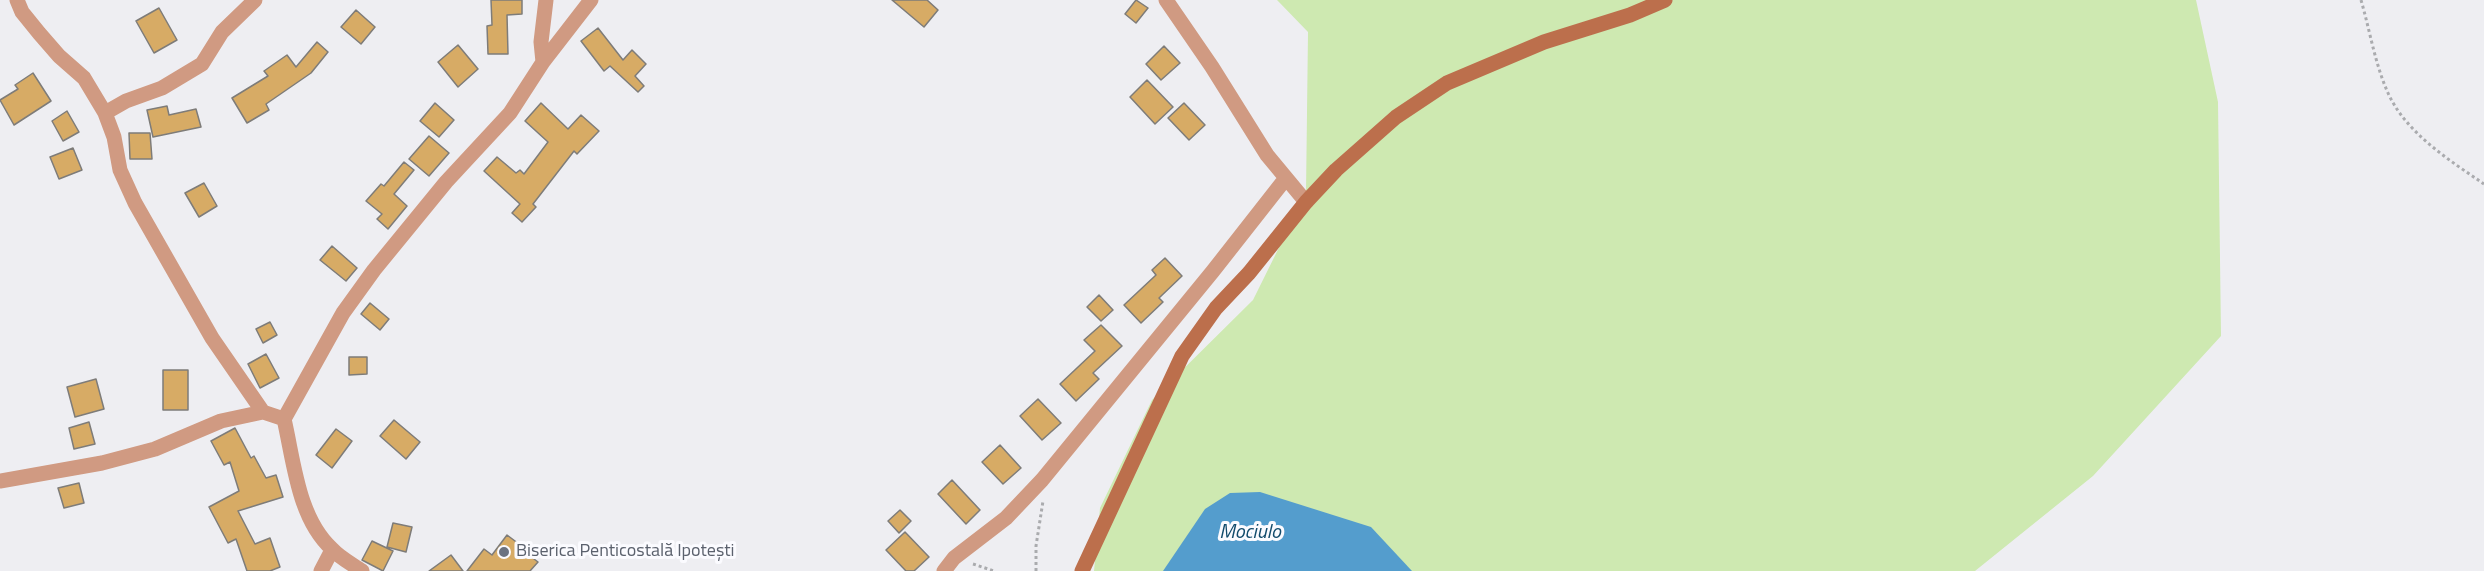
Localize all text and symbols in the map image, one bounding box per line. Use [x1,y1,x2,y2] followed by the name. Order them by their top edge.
[1219,521,1281,545] water label: Mociulo
[516,541,735,563] place label: Biserica Penticostală Ipotești
[497,545,511,559] marker: Biserica Penticostală Ipotești

